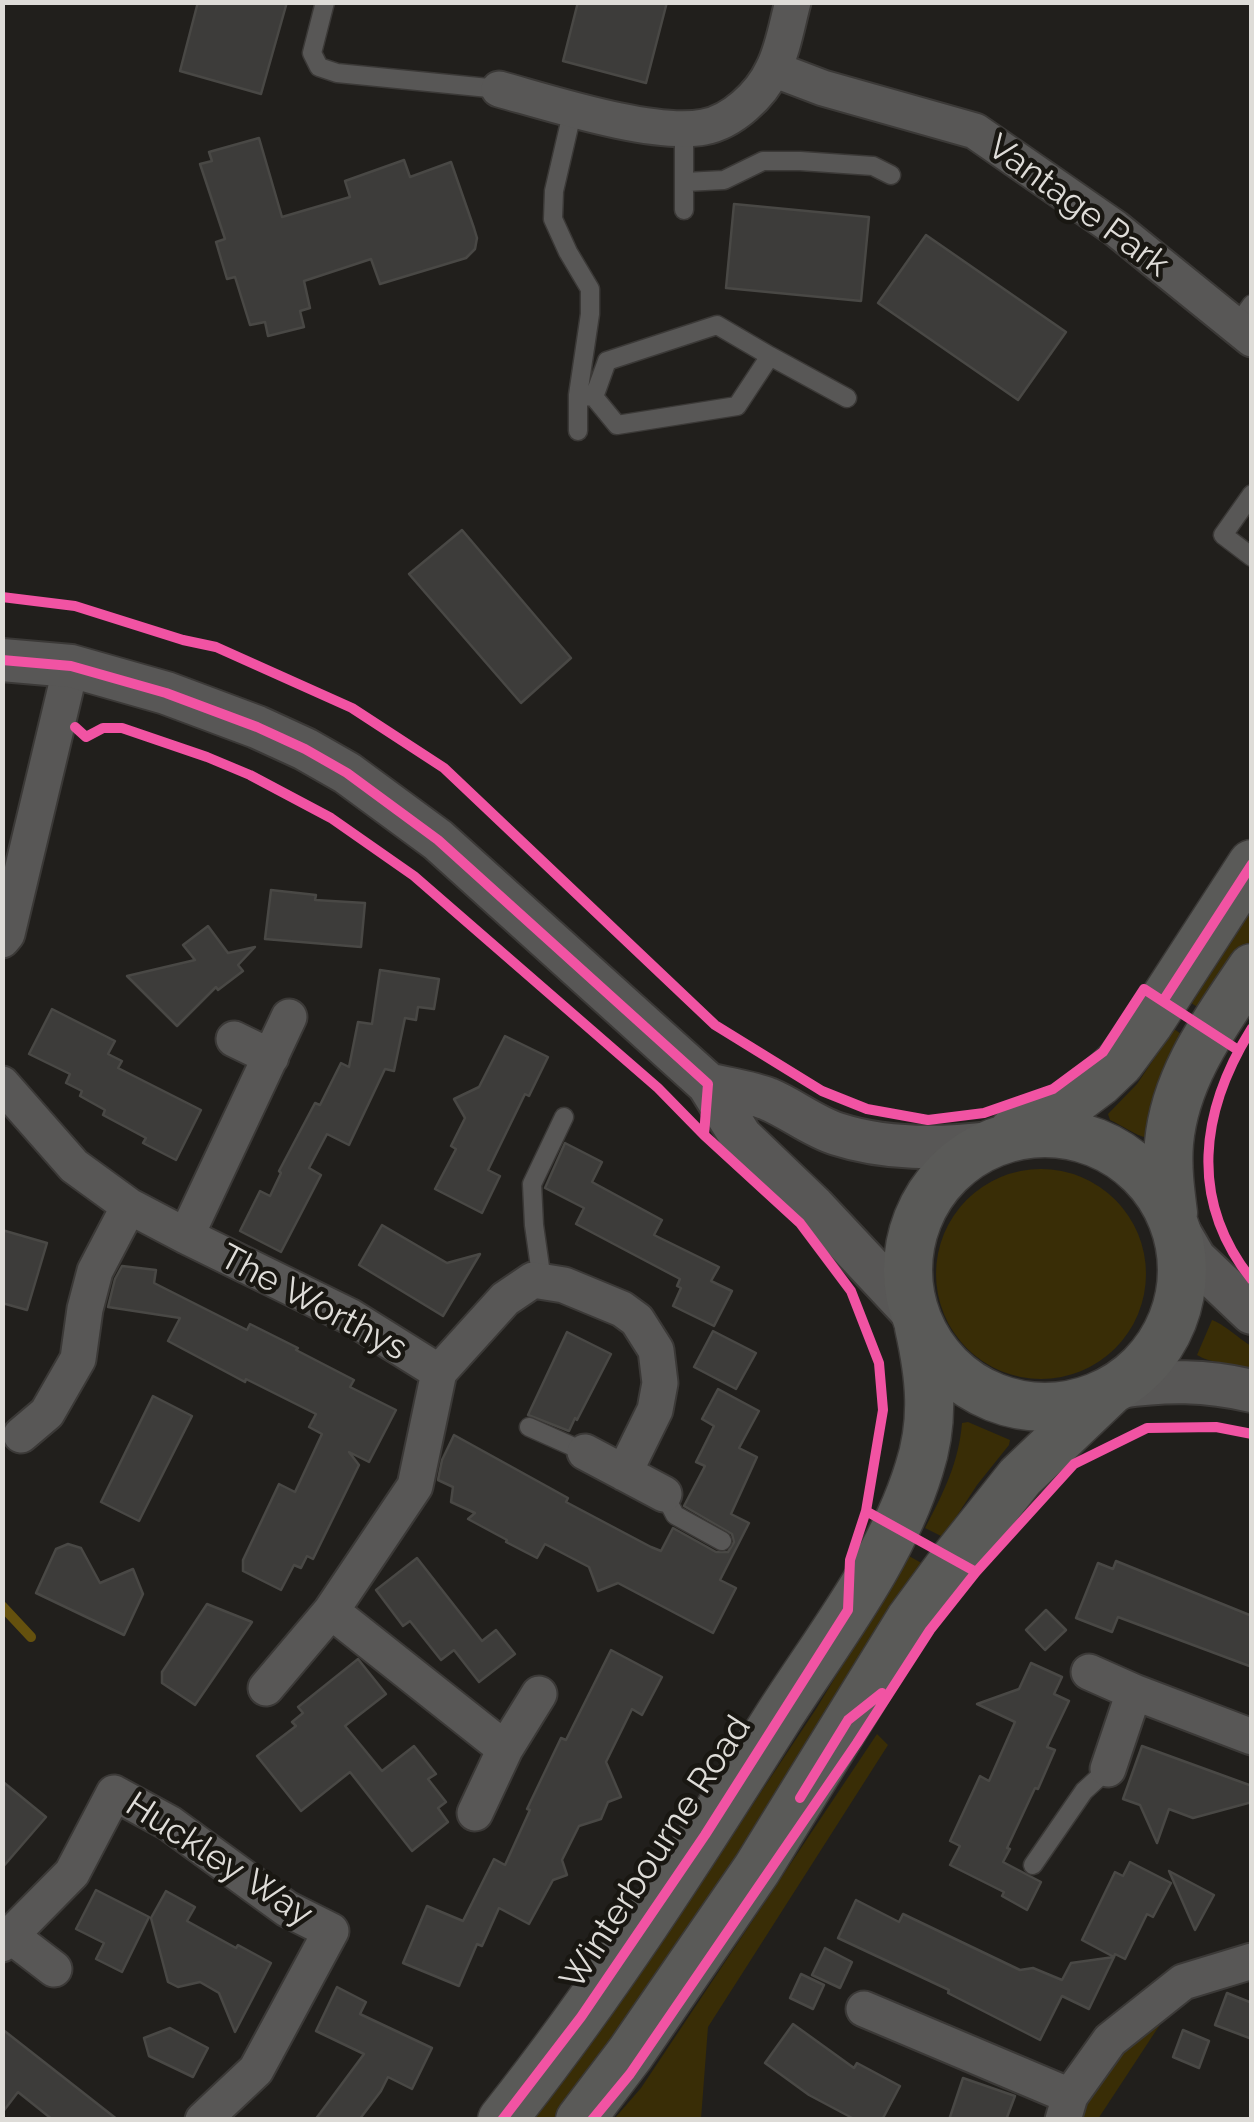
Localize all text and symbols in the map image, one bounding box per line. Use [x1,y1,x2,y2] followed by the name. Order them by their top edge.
[979,126,1177,286] street label: Vantage Park
[212,1236,414,1370] street label: The Worthys
[552,1708,760,1998] street label: Winterbourne Road
[118,1784,320,1936] street label: Huckley Way

